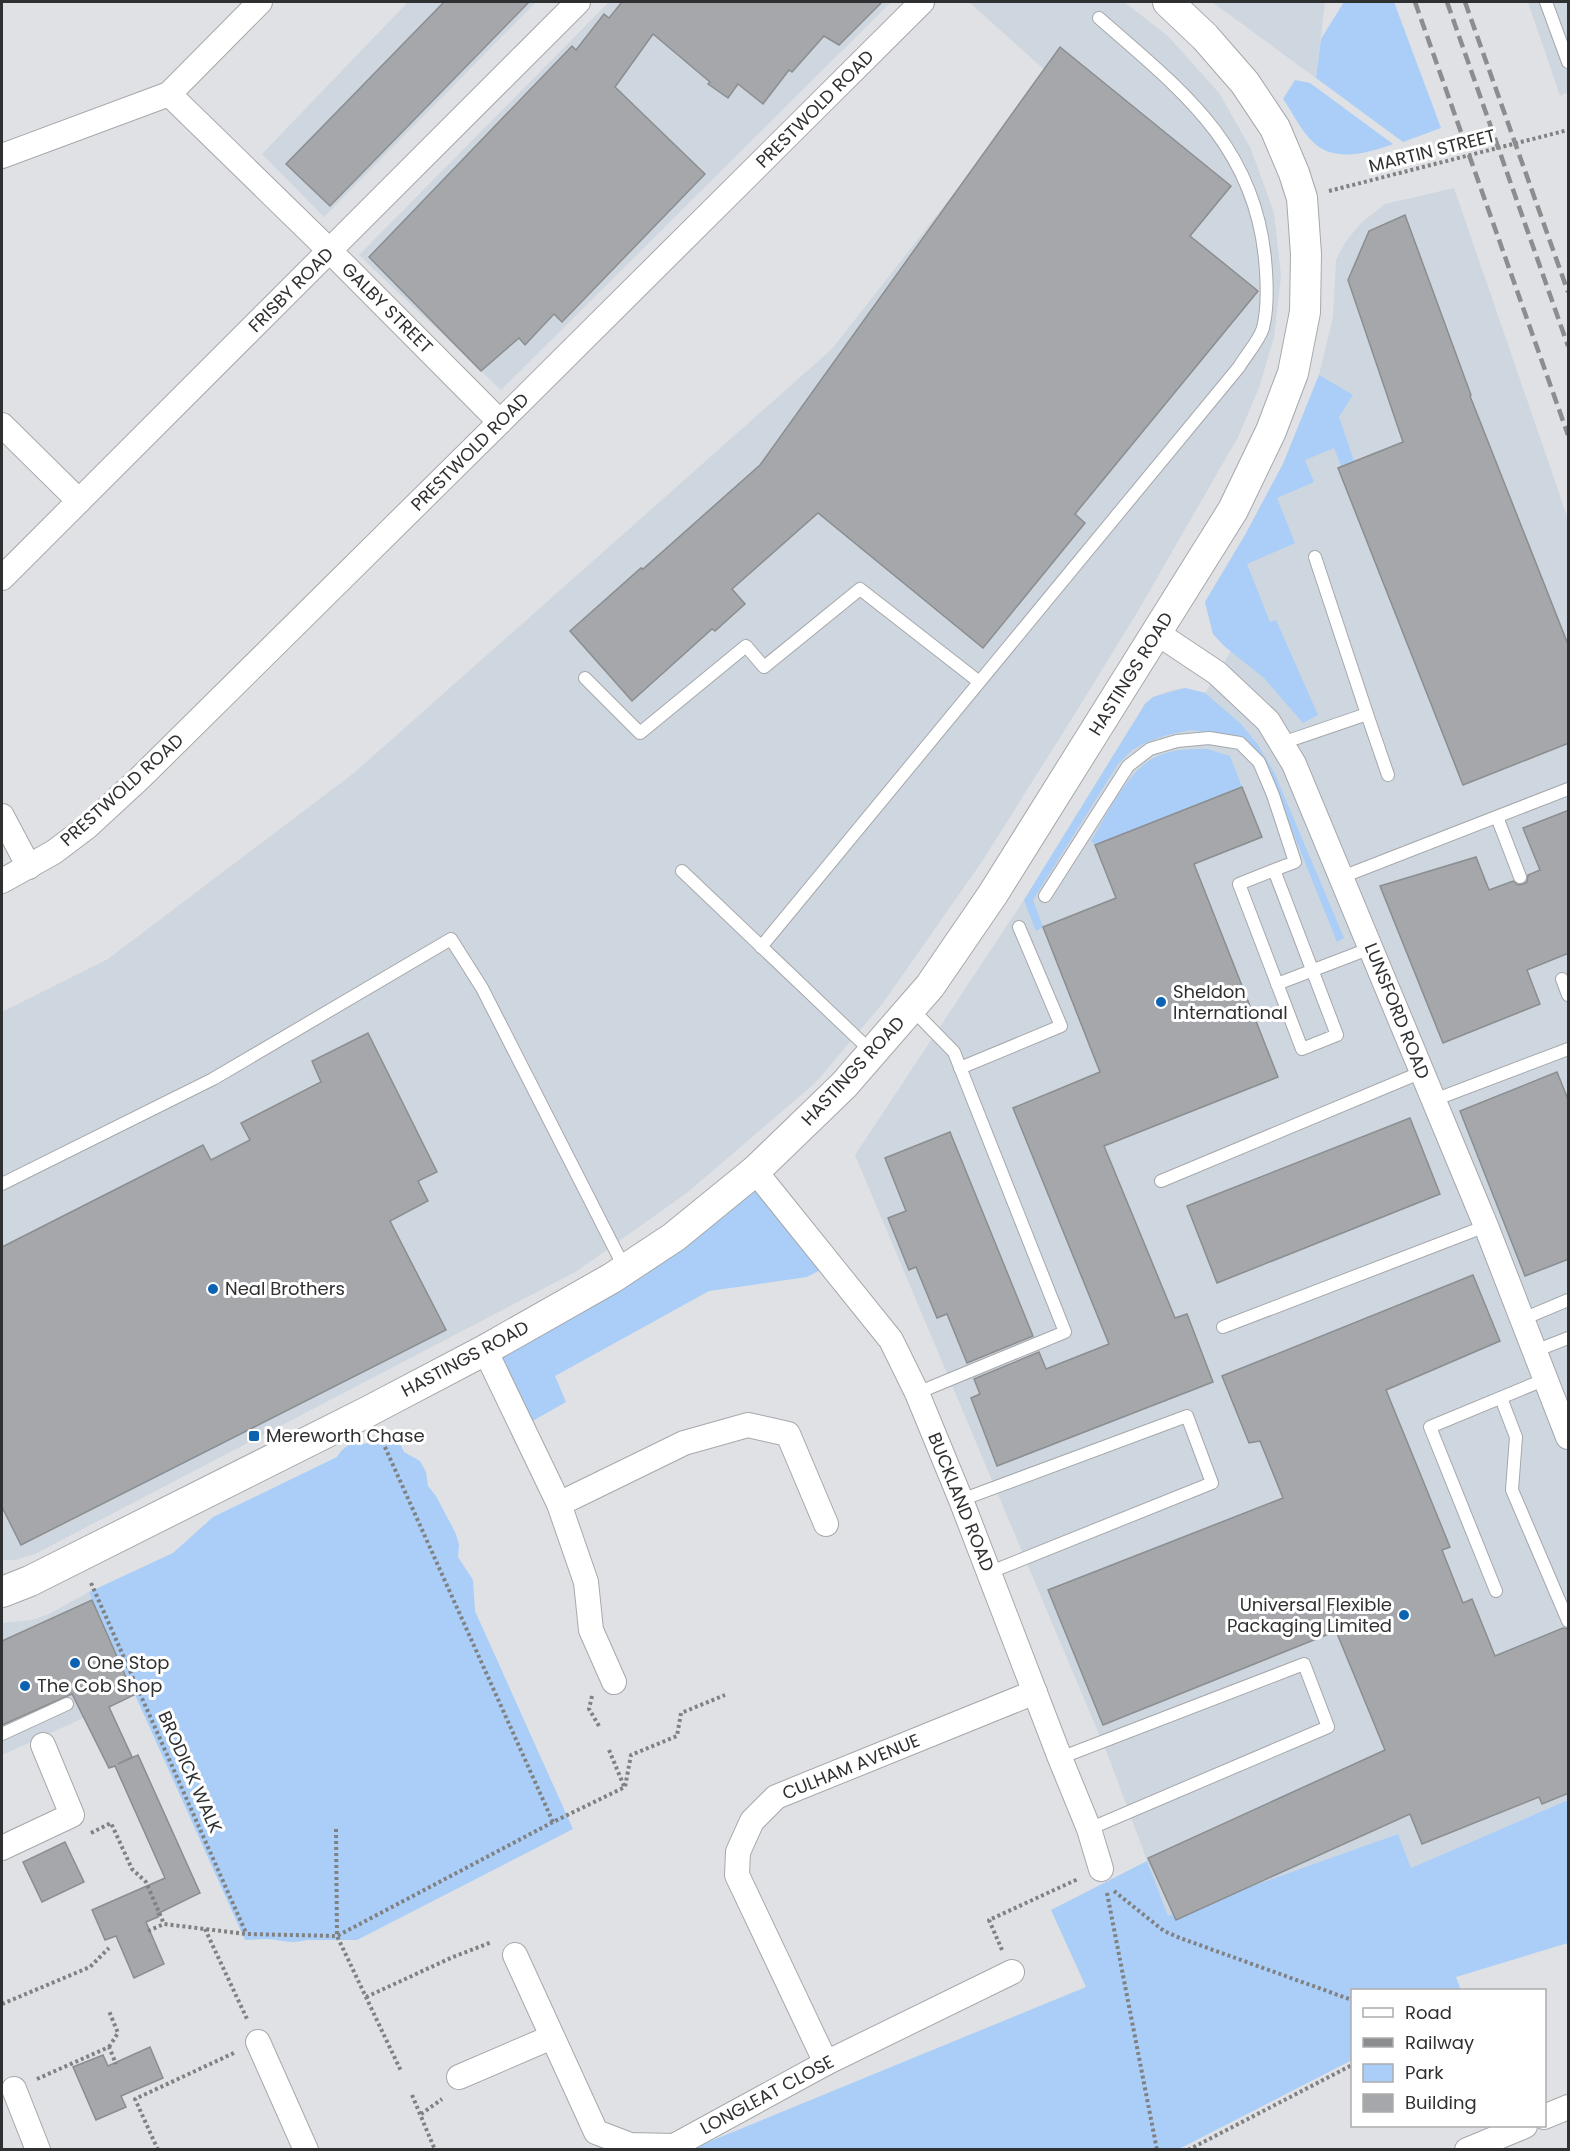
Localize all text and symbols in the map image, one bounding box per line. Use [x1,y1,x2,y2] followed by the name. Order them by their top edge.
[750,44,879,173] street label: PRESTWOLD ROAD
[1366,123,1498,178] street label: MARTIN STREET
[242,241,339,338] street label: FRISBY ROAD
[336,256,439,359] street label: GALBY STREET
[405,387,534,516] street label: PRESTWOLD ROAD
[1083,607,1179,740] street label: HASTINGS ROAD
[55,728,189,852] street label: PRESTWOLD ROAD
[1359,939,1436,1083] street label: LUNSFORD ROAD
[1173,979,1288,1025] place label: Sheldon International
[1154,995,1168,1009] marker: Sheldon International
[795,1010,910,1131] street label: HASTINGS ROAD
[225,1276,345,1301] place label: Neal Brothers
[206,1282,220,1296] marker: Neal Brothers
[397,1314,533,1403] street label: HASTINGS ROAD
[266,1423,425,1448] place label: Mereworth Chase
[247,1429,261,1443] marker: Mereworth Chase
[922,1429,1001,1575] street label: BUCKLAND ROAD
[1227,1592,1392,1638] place label: Universal Flexible Packaging Limited
[1397,1608,1411,1622] marker: Universal Flexible Packaging Limited
[87,1650,169,1675] place label: One Stop
[68,1656,82,1670] marker: One Stop
[37,1673,162,1698] place label: The Cob Shop
[18,1679,32,1693] marker: The Cob Shop
[152,1707,229,1837] street label: BRODICK WALK
[778,1728,923,1806] street label: CULHAM AVENUE
[1351,1989,1546,2127] legend
[1405,2000,1452,2025] text: Road
[1405,2030,1474,2055] text: Railway
[696,2049,838,2140] street label: LONGLEAT CLOSE
[1405,2060,1444,2085] text: Park
[1405,2090,1477,2115] text: Building

